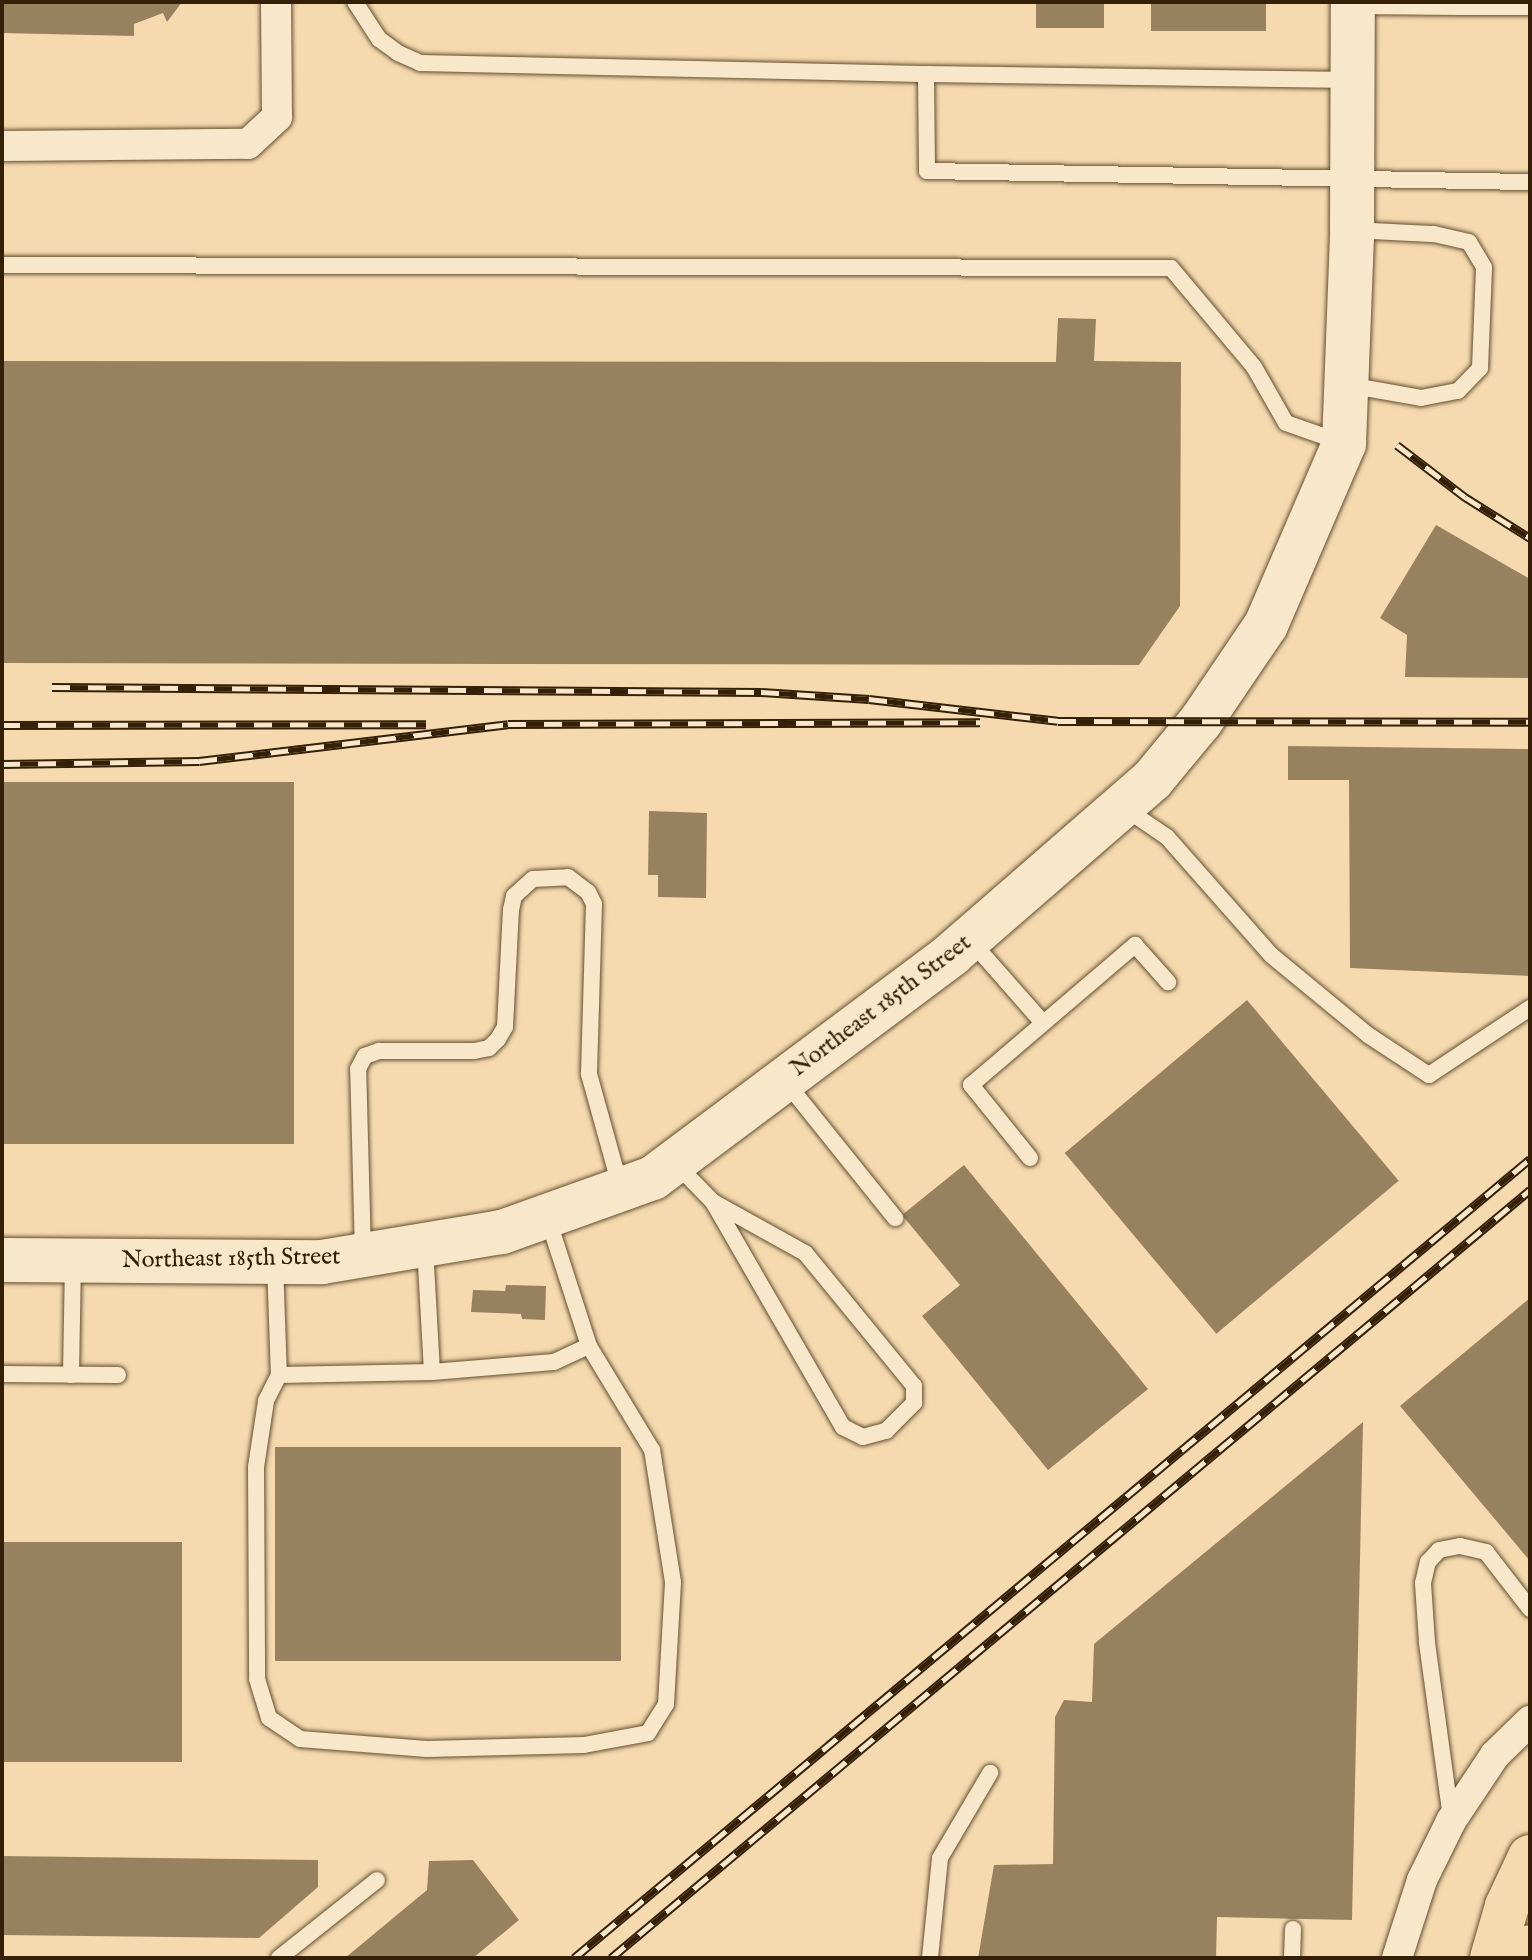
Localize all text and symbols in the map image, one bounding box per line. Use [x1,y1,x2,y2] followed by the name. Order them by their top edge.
[785,929,977,1083] street label: Northeast 185th Street
[121,1243,341,1275] street label: Northeast 185th Street

